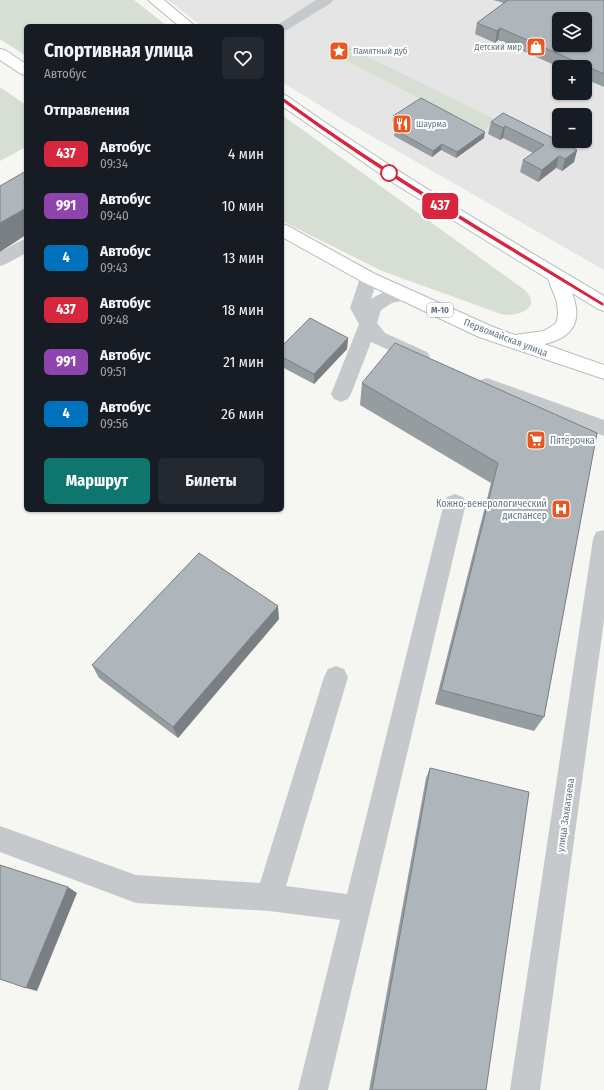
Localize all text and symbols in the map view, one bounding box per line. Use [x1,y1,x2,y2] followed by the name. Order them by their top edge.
[552,12,592,148] map controls
[552,12,592,52] button: layers
[525,36,547,58] shop icon: Детский мир
[222,37,264,79] button: heart
[44,39,193,62] text: Спортивная улица
[328,40,350,62] place icon: Памятный дуб
[473,42,522,52] place label: Детский мир
[353,46,408,56] place label: Памятный дуб
[552,60,592,100] button: +
[44,66,87,81] text: Автобус
[44,101,130,119] text: Отправления
[552,108,592,148] button: −
[391,113,413,135] restaurant icon: Шаурма
[416,119,447,129] place label: Шаурма
[100,138,151,156] text: Автобус
[56,145,76,162] text: 437
[228,145,264,163] text: 4 мин
[100,156,128,171] text: 09:34
[380,164,398,182] unlabelled marker
[100,190,151,208] text: Автобус
[417,193,463,219] line badge: 437
[56,197,76,214] text: 991
[222,197,264,215] text: 10 мин
[430,197,450,214] text: 437
[100,208,129,223] text: 09:40
[100,242,151,260] text: Автобус
[62,249,70,266] text: 4
[223,249,264,267] text: 13 мин
[100,260,128,275] text: 09:43
[100,294,151,312] text: Автобус
[56,301,76,318] text: 437
[222,301,264,319] text: 18 мин
[427,303,453,317] road number: М-10
[100,312,128,327] text: 09:48
[462,316,549,360] street label: Первомайская улица
[100,346,151,364] text: Автобус
[56,353,76,370] text: 991
[223,353,264,371] text: 21 мин
[100,364,126,379] text: 09:51
[100,398,151,416] text: Автобус
[62,405,70,422] text: 4
[221,405,264,423] text: 26 мин
[100,416,128,431] text: 09:56
[525,429,547,451] supermarket icon: Пятёрочка
[550,435,595,447] place label: Пятёрочка
[44,458,150,504] button: Маршрут
[158,458,264,504] button: Билеты
[436,498,547,522] place label: Кожно-венерологический диспансер
[550,498,572,520] hospital icon: Кожно-венерологический диспансер
[555,777,577,853] street label: улица Захватаева

